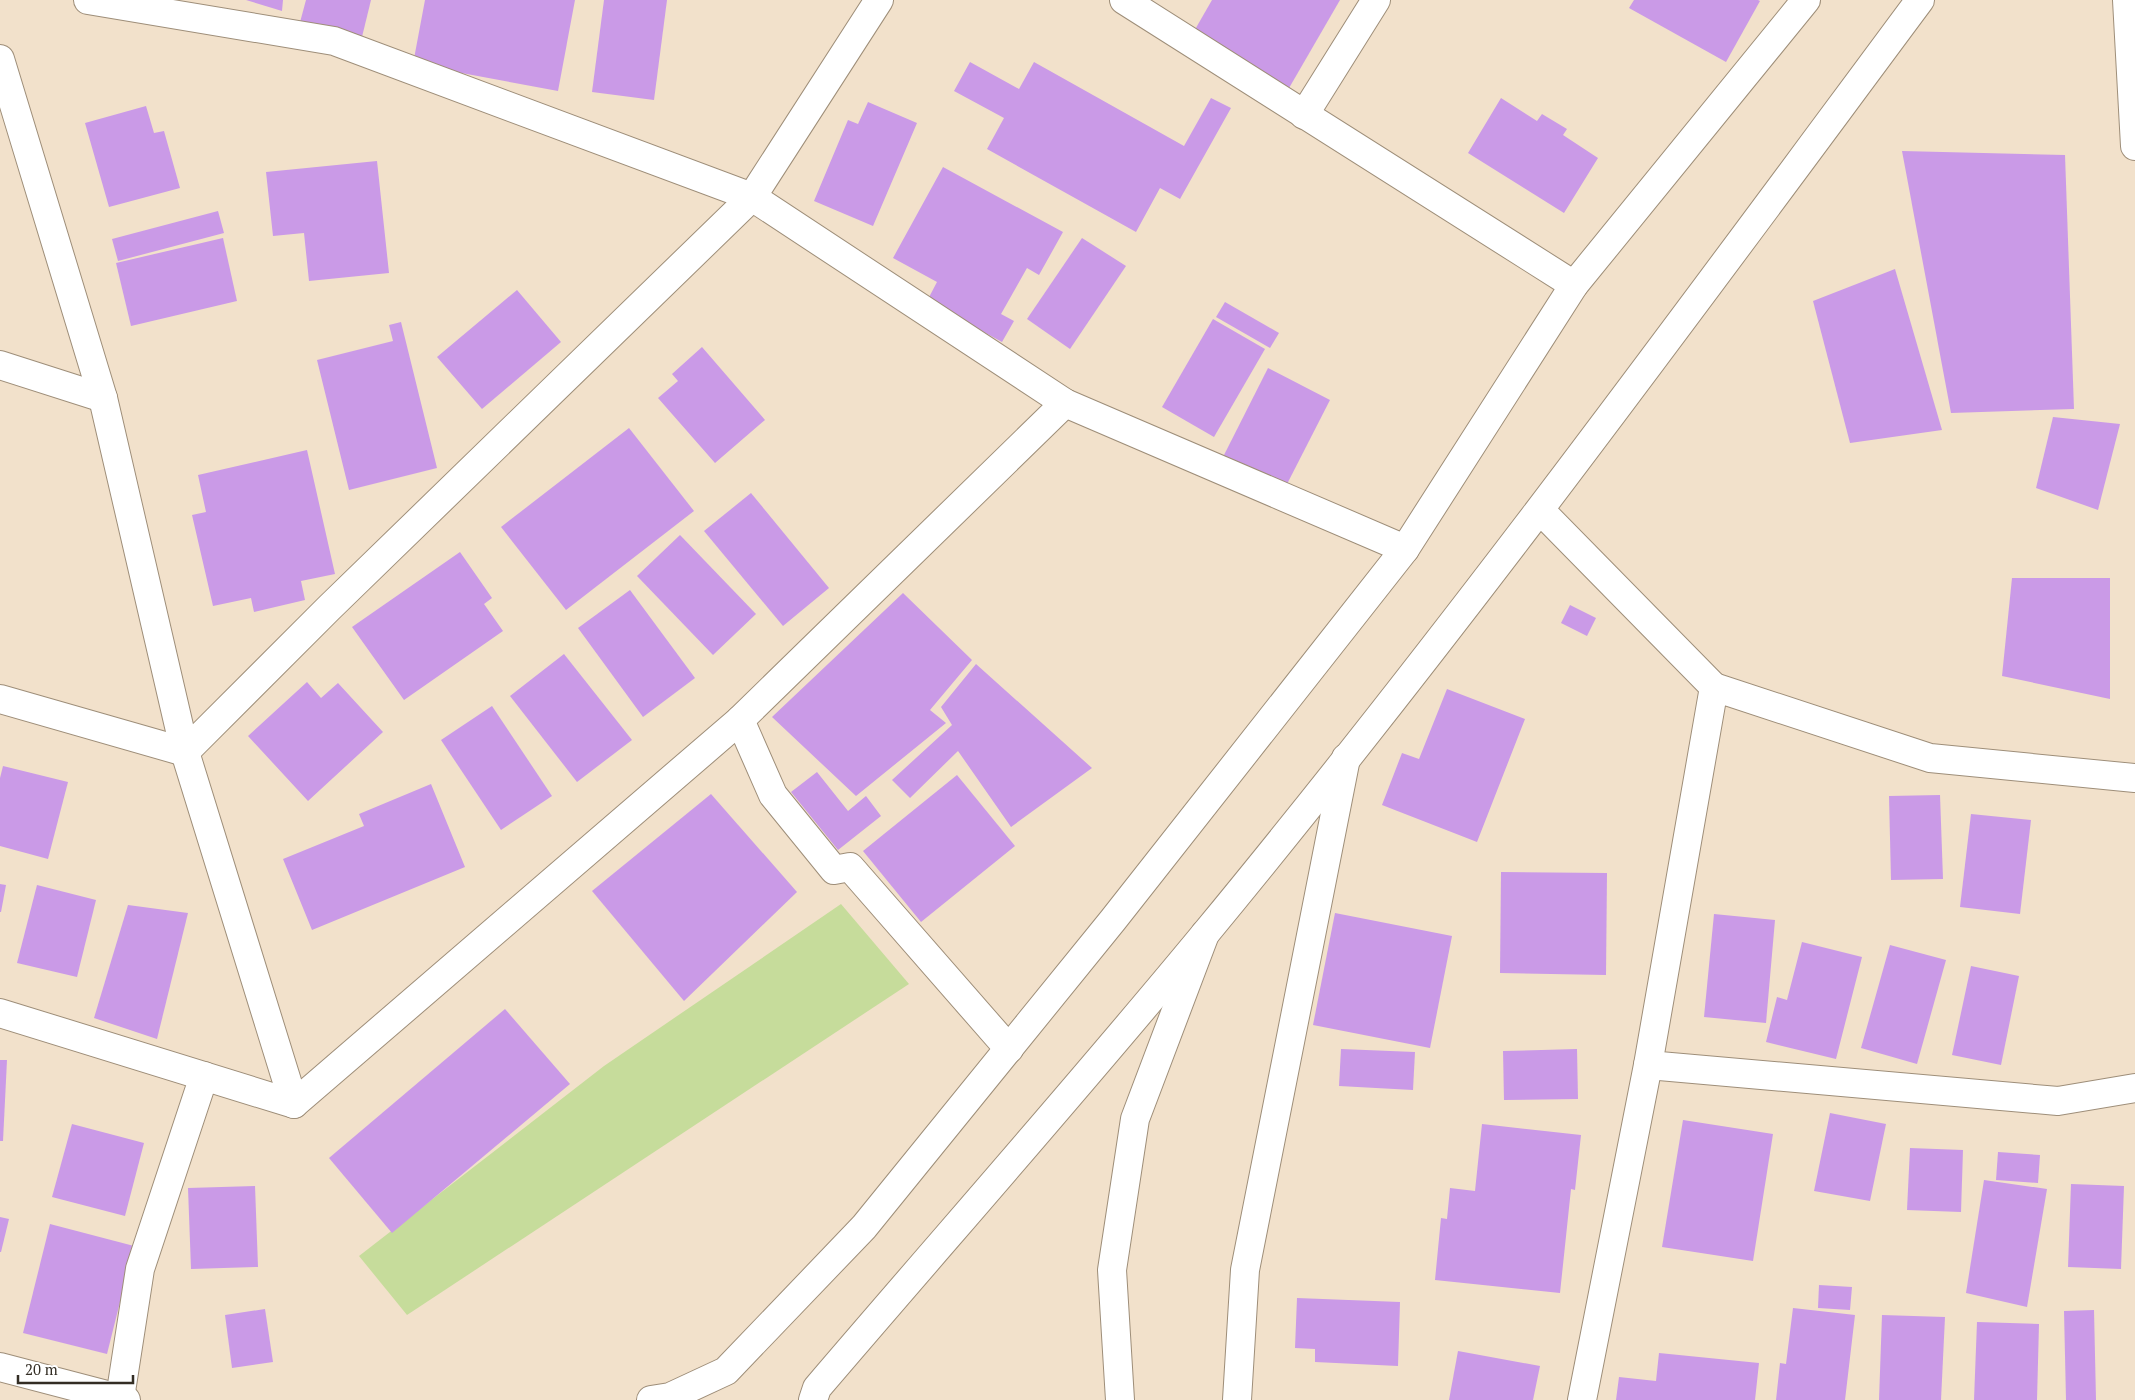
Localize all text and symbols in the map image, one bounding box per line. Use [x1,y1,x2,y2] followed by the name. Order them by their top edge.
[18,1352,132,1384] scale bar
[25,1359,58,1379] text: 20 m

